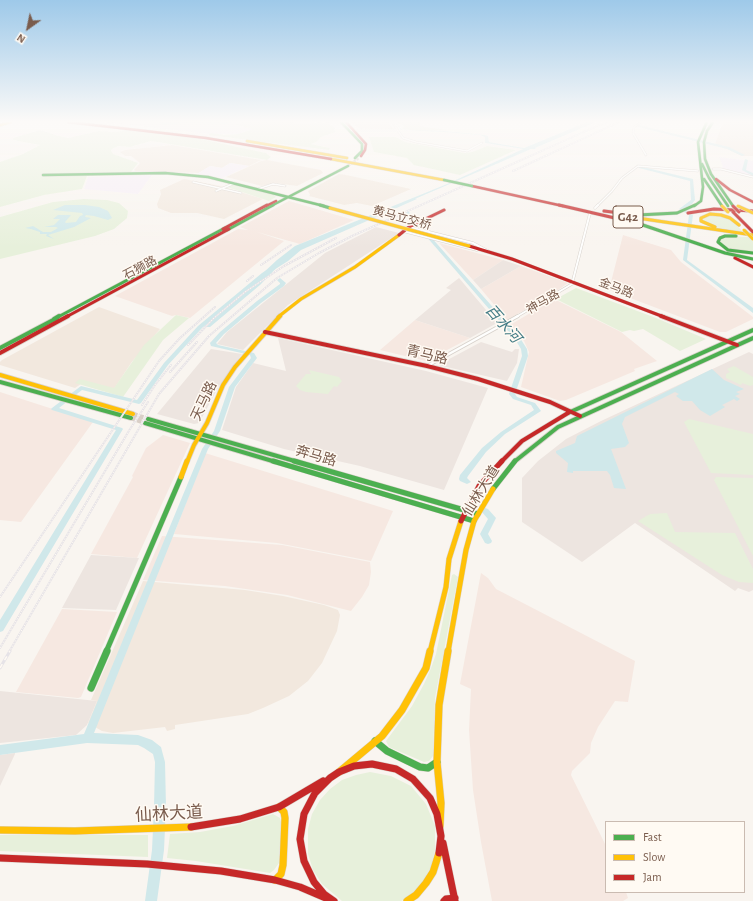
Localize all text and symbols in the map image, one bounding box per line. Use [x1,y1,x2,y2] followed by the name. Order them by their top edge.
[8,8,48,48] north arrow
[15,32,27,45] text: N
[371,203,433,233] street label: 黄马立交桥
[613,206,643,228] road number: G42
[121,253,159,283] street label: 石狮路
[597,275,635,301] street label: 金马路
[524,287,562,317] street label: 神马路
[481,301,525,347] water label: 百水河
[405,342,449,368] street label: 青马路
[188,378,220,424] street label: 天马路
[293,442,339,470] street label: 奔马路
[459,463,503,519] street label: 仙林大道
[135,802,203,826] street label: 仙林大道
[605,821,745,893] legend
[643,831,662,843] text: Fast
[643,851,665,863] text: Slow
[643,871,662,883] text: Jam

